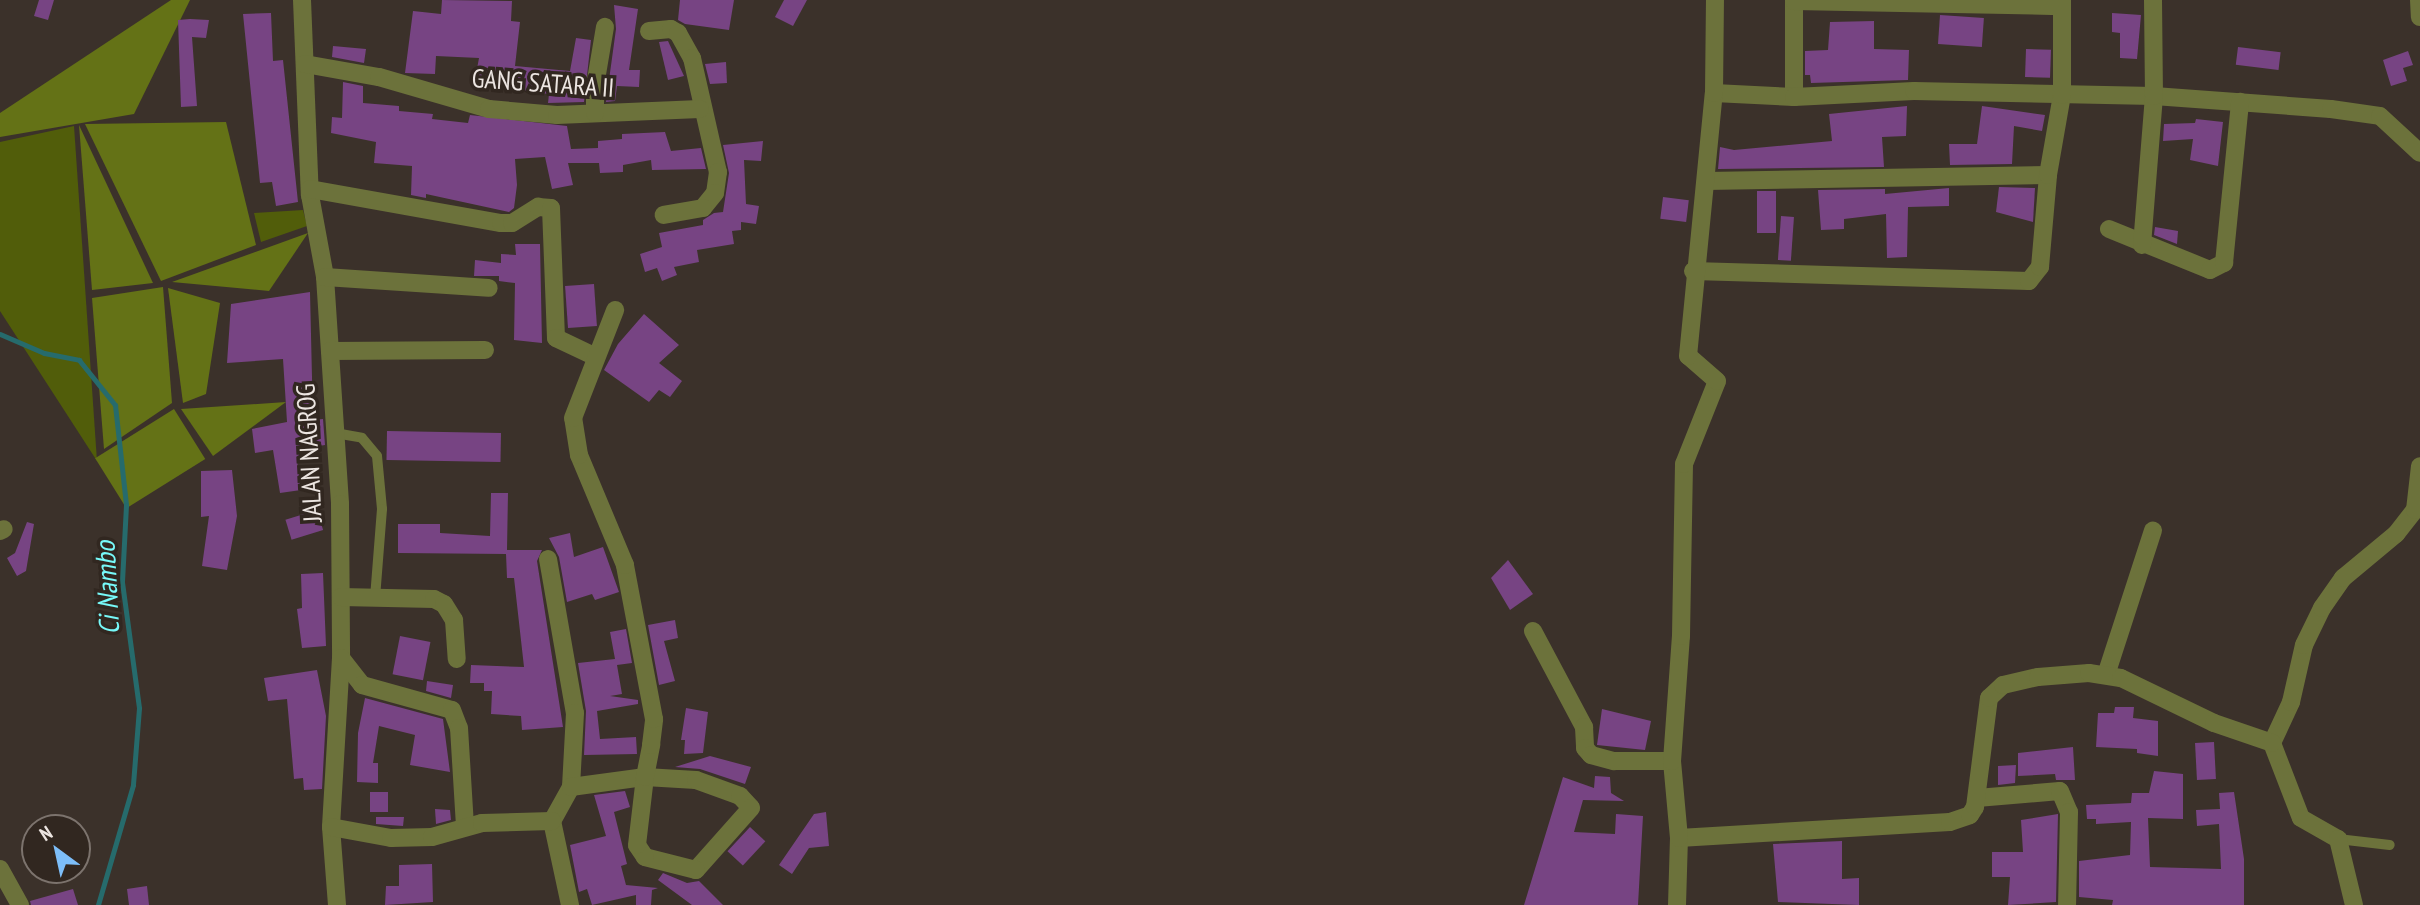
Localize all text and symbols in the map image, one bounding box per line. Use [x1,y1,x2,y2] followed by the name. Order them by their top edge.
[470,62,616,104] street label: GANG SATARA II
[290,383,328,523] street label: JALAN NAGROG
[88,540,126,636] water label: Ci Nambo
[21,814,91,884] north arrow
[35,820,56,846] text: N

